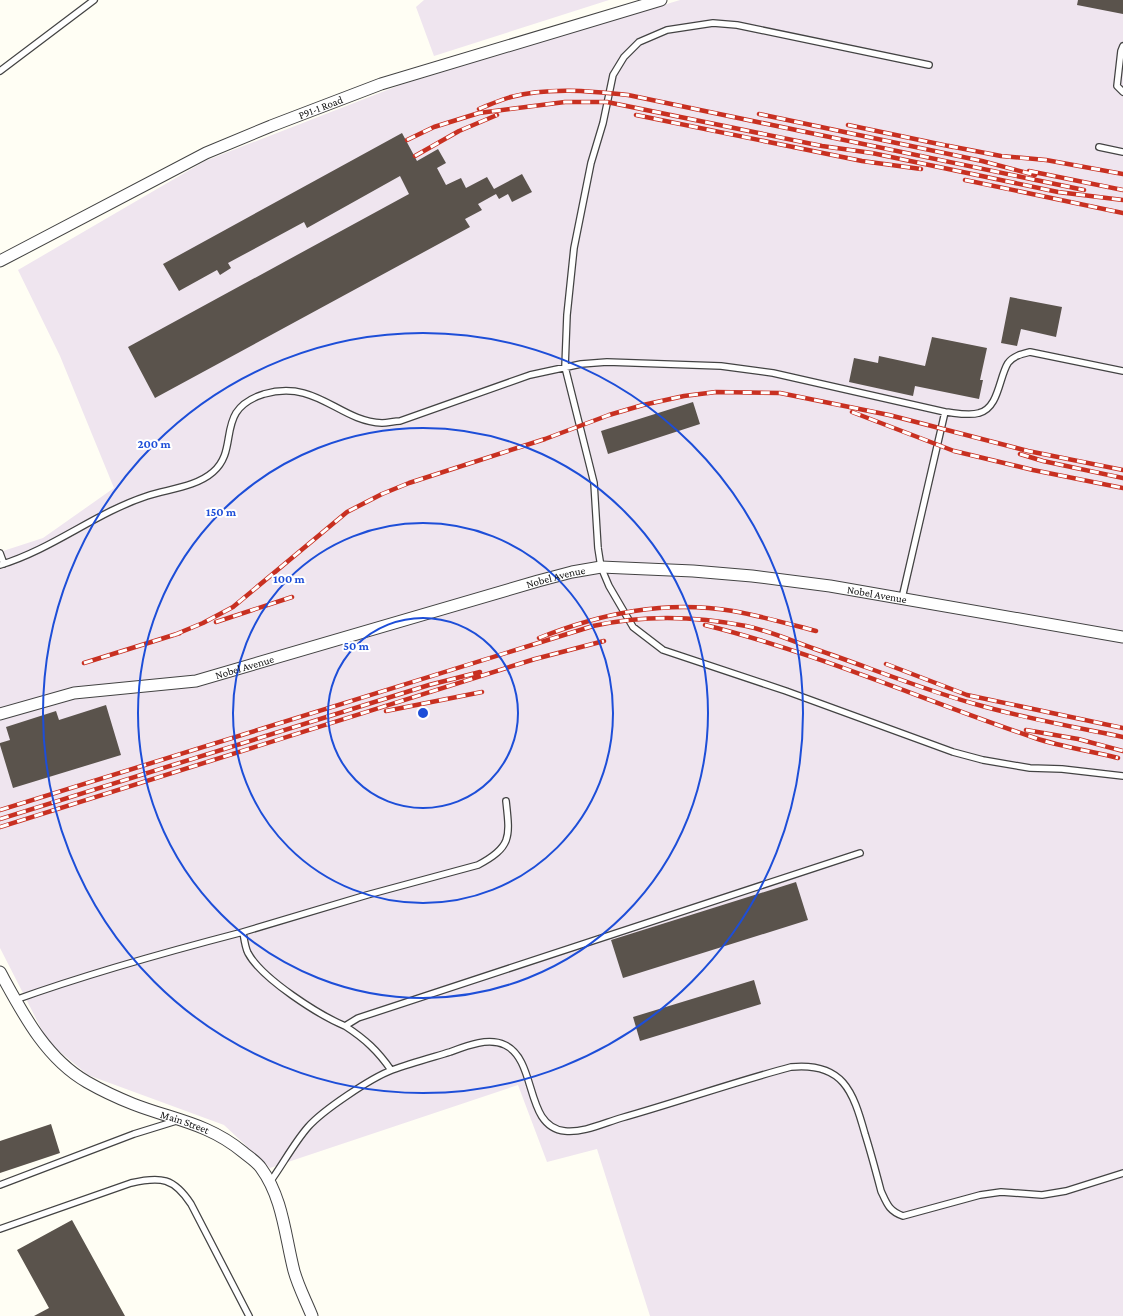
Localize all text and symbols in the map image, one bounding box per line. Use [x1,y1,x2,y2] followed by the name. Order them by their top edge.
[297,93,345,121] street label: P91-1 Road
[137,437,171,451] text: 200 m
[206,505,237,519] text: 150 m
[525,564,586,590] street label: Nobel Avenue
[273,572,306,586] text: 100 m
[846,583,908,605] street label: Nobel Avenue
[343,639,370,653] text: 50 m
[214,653,275,681] street label: Nobel Avenue
[416,706,430,720] centre of rings
[159,1108,211,1136] street label: Main Street

